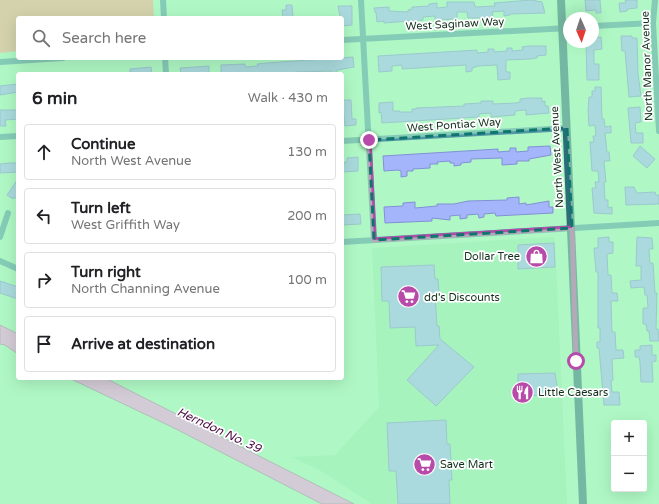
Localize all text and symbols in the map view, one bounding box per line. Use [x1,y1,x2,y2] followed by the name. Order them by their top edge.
[639,11,655,121] street label: North Manor Avenue
[563,12,599,48] north arrow
[405,15,505,33] street label: West Saginaw Way
[16,16,344,60] search box
[30,27,52,49] icon: search
[62,29,146,47] text: Search here
[32,88,77,109] text: 6 min
[248,90,328,106] text: Walk · 430 m
[548,106,566,208] street label: North West Avenue
[407,115,502,135] street label: West Pontiac Way
[360,131,378,149] route end
[71,135,135,153] text: Continue
[33,141,55,163] icon: ahead
[287,144,327,160] text: 130 m
[71,153,191,169] text: North West Avenue
[71,199,131,217] text: Turn left
[33,205,55,227] icon: left
[287,208,327,224] text: 200 m
[71,217,180,233] text: West Griffith Way
[523,243,549,269] shop icon: Dollar Tree
[464,250,520,263] place label: Dollar Tree
[71,263,141,281] text: Turn right
[33,269,55,291] icon: right
[287,272,327,288] text: 100 m
[71,281,220,297] text: North Channing Avenue
[396,284,422,310] supermarket icon: dd's Discounts
[424,291,500,304] place label: dd's Discounts
[33,333,55,355] icon: arrive
[71,335,215,353] text: Arrive at destination
[567,352,585,370] route start
[510,379,536,405] restaurant icon: Little Caesars
[538,386,608,399] place label: Little Caesars
[175,404,264,456] water label: Herndon No. 39
[611,420,647,492] map controls
[611,420,647,456] button: +
[412,451,438,477] supermarket icon: Save Mart
[611,456,647,492] button: −
[440,458,493,471] place label: Save Mart

